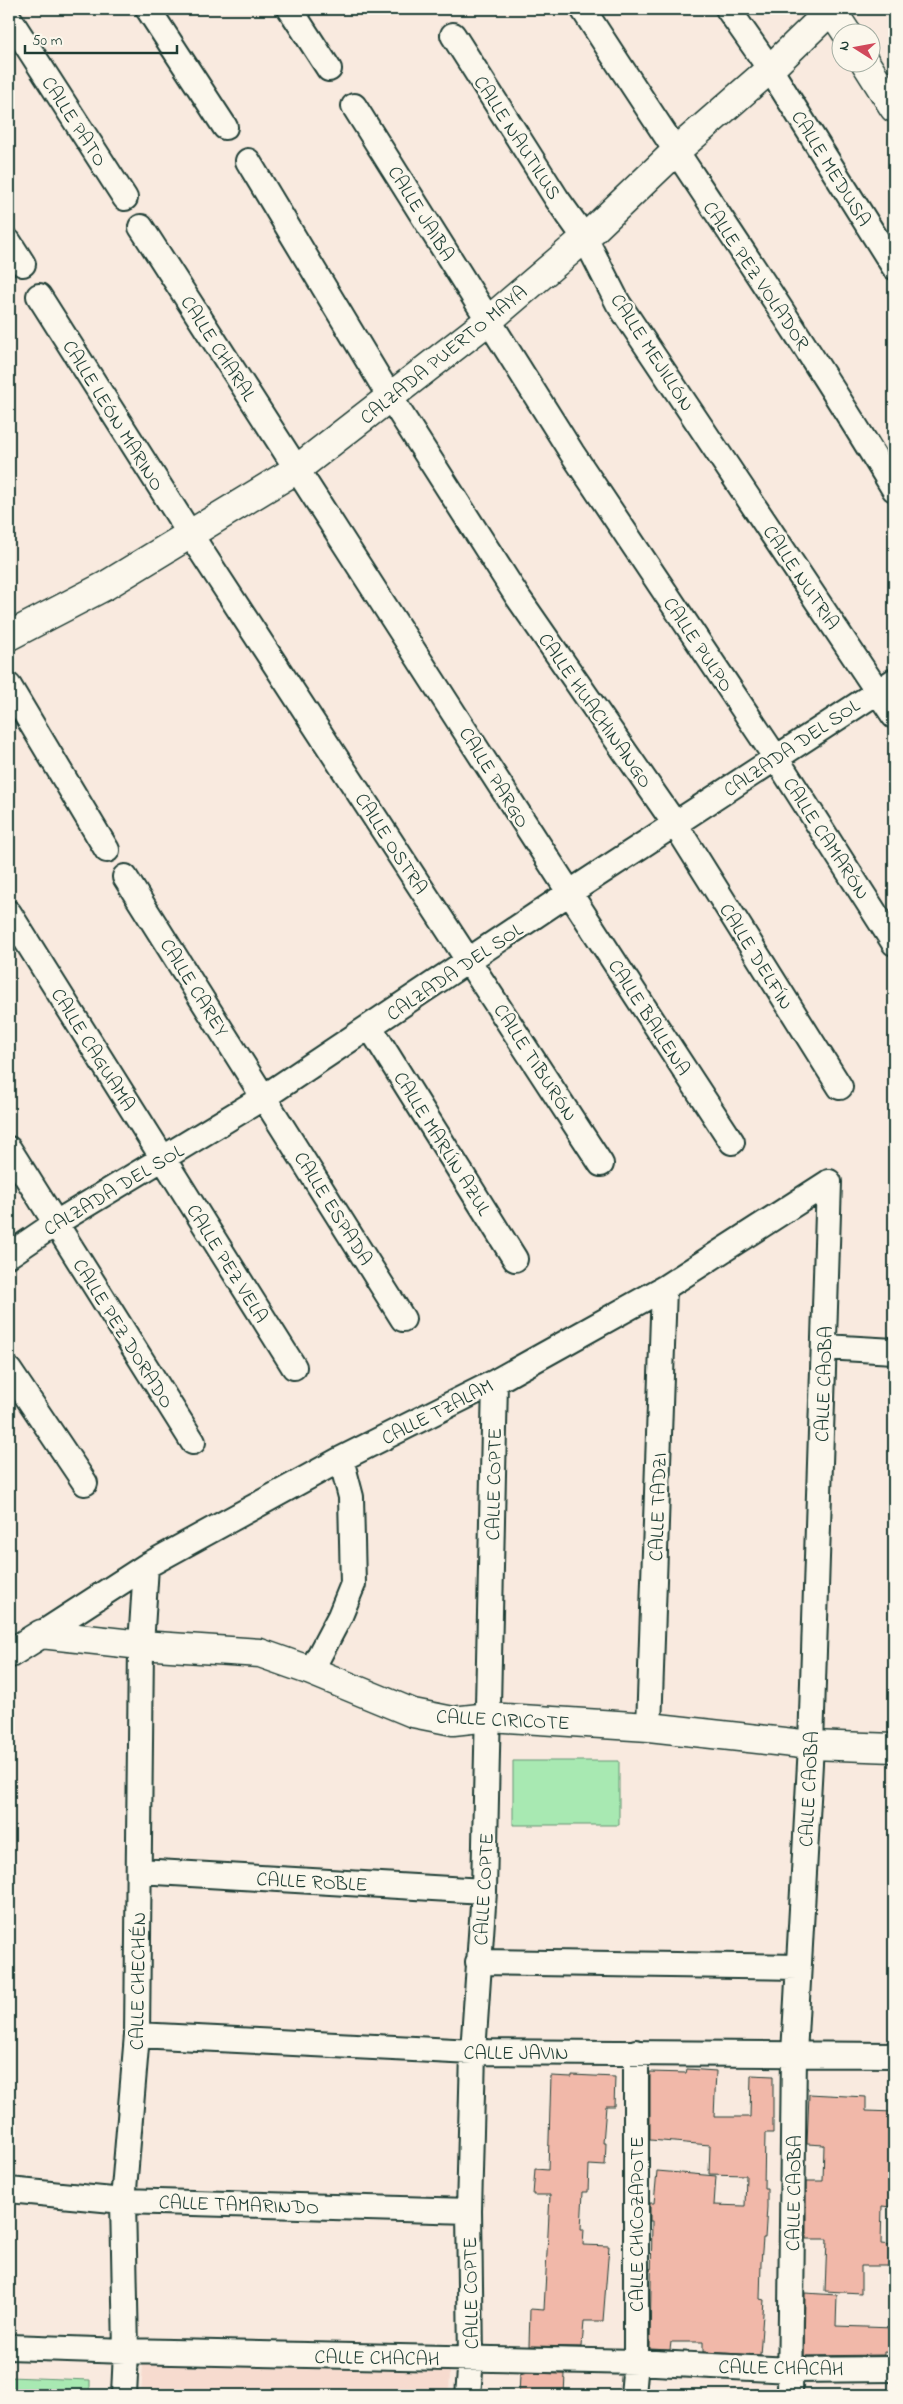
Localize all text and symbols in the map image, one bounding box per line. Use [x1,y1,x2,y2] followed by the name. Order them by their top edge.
[25,22,178,54] scale bar
[830,22,880,72] north arrow
[32,30,63,52] text: 50 m
[834,39,856,52] text: N
[33,71,113,173] street label: CALLE PATO
[465,71,567,206] street label: CALLE NAUTILUS
[783,106,877,233] street label: CALLE MEDUSA
[379,161,461,268] street label: CALLE JAIBA
[694,196,816,357] street label: CALLE PEZ VOLADOR
[355,279,535,433] street label: CALZADA PUERTO MAYA
[602,289,700,418] street label: CALLE MEJILLÓN
[172,291,262,408] street label: CALLE CHARAL
[54,335,170,497] street label: CALLE LEÓN MARINO
[754,520,846,637] street label: CALLE NUTRIA
[654,592,739,699] street label: CALLE PULPO
[529,628,658,795] street label: CALLE HUACHINANGO
[718,692,867,806] street label: CALZADA DEL SOL
[450,722,535,834] street label: CALLE PARGO
[774,772,875,906] street label: CALLE CAMARÓN
[346,788,434,901] street label: CALLE OSTRA
[711,899,799,1016] street label: CALLE DELFÍN
[381,916,530,1030] street label: CALZADA DEL SOL
[151,934,235,1043] street label: CALLE CAREY
[599,954,696,1082] street label: CALLE BALLENA
[42,983,141,1118] street label: CALLE CAGUAMA
[485,999,583,1128] street label: CALLE TIBURÓN
[385,1067,497,1223] street label: CALLE MARLÍN AZUL
[39,1137,190,1245] street label: CALZADA DEL SOL
[285,1147,379,1272] street label: CALLE ESPADA
[178,1199,274,1329] street label: CALLE PEZ VELA
[64,1254,180,1415] street label: CALLE PEZ DORADO
[809,1326,842,1443] street label: CALLE CAOBA
[377,1373,499,1454] street label: CALLE TZALAM
[480,1427,511,1541] street label: CALLE COPTE
[643,1452,676,1562] street label: CALLE TADZI
[435,1704,570,1739] street label: CALLE CIRICOTE
[793,1730,828,1848] street label: CALLE CAOBA
[468,1832,503,1946] street label: CALLE COPTE
[256,1866,368,1901] street label: CALLE ROBLE
[124,1912,155,2050] street label: CALLE CHECHÉN
[464,2040,568,2069] street label: CALLE JAVIN
[780,2135,811,2251] street label: CALLE CAOBA
[624,2136,653,2312] street label: CALLE CHICOZAPOTE
[158,2189,320,2224] street label: CALLE TAMARINDO
[457,2236,488,2350] street label: CALLE COPTE
[314,2344,440,2375] street label: CALLE CHACAH
[718,2354,844,2385] street label: CALLE CHACAH

